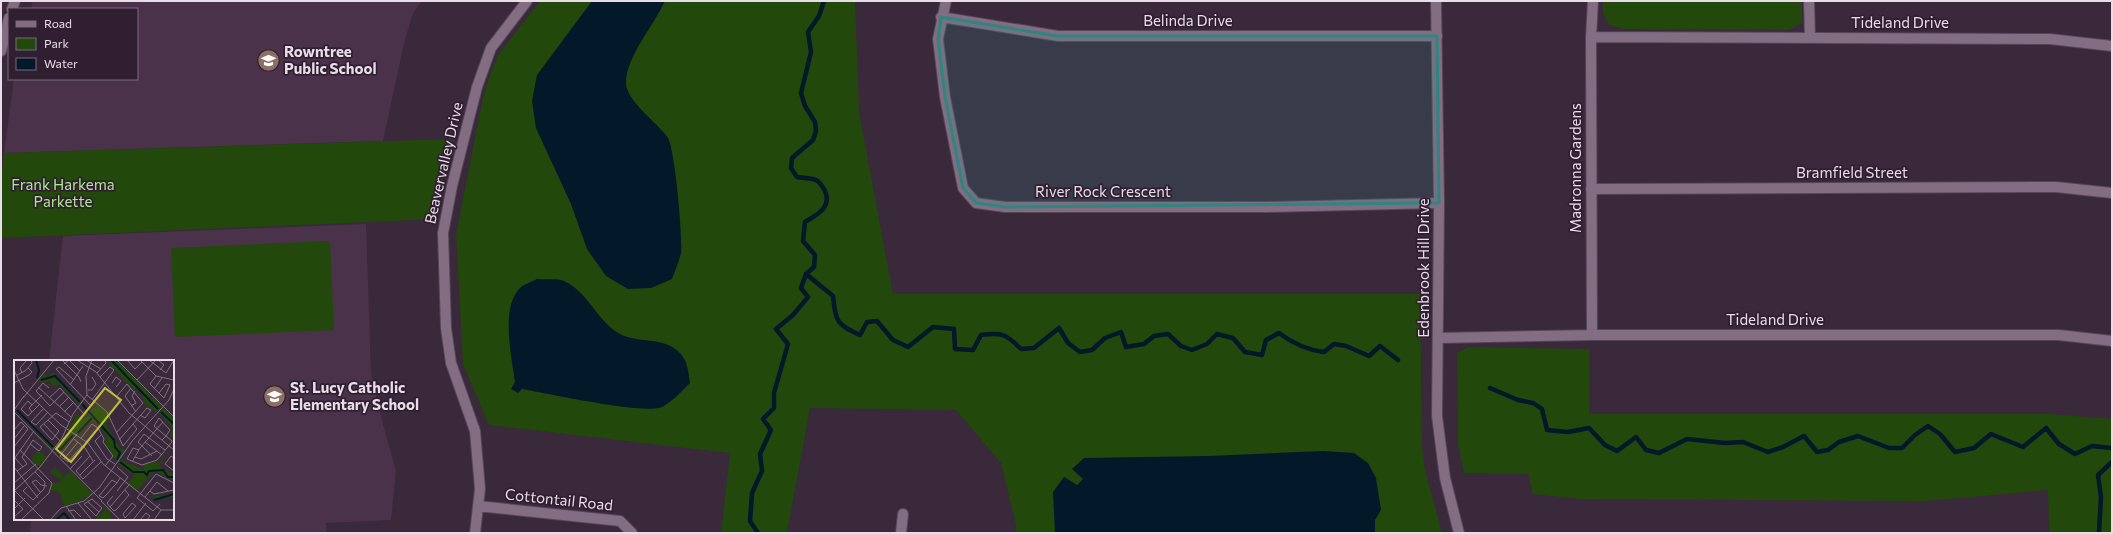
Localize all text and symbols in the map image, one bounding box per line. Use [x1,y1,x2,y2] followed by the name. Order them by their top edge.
[8,8,138,80] legend
[1143,11,1233,29] street label: Belinda Drive
[1851,13,1949,31] street label: Tideland Drive
[44,16,72,30] text: Road
[44,36,70,50] text: Park
[284,42,377,77] place label: Rowntree Public School
[256,48,282,74] school or university icon: Rowntree Public School
[44,56,78,70] text: Water
[420,100,466,225] street label: Beavervalley Drive
[1566,103,1584,233] street label: Madronna Gardens
[1796,163,1908,181] street label: Bramfield Street
[11,175,115,210] park label: Frank Harkema Parkette
[1035,182,1171,200] street label: River Rock Crescent
[1414,198,1432,338] street label: Edenbrook Hill Drive
[1726,310,1824,328] street label: Tideland Drive
[14,360,174,520] inset map
[290,378,419,413] place label: St. Lucy Catholic Elementary School
[262,384,288,410] school or university icon: St. Lucy Catholic Elementary School
[504,484,614,514] street label: Cottontail Road

